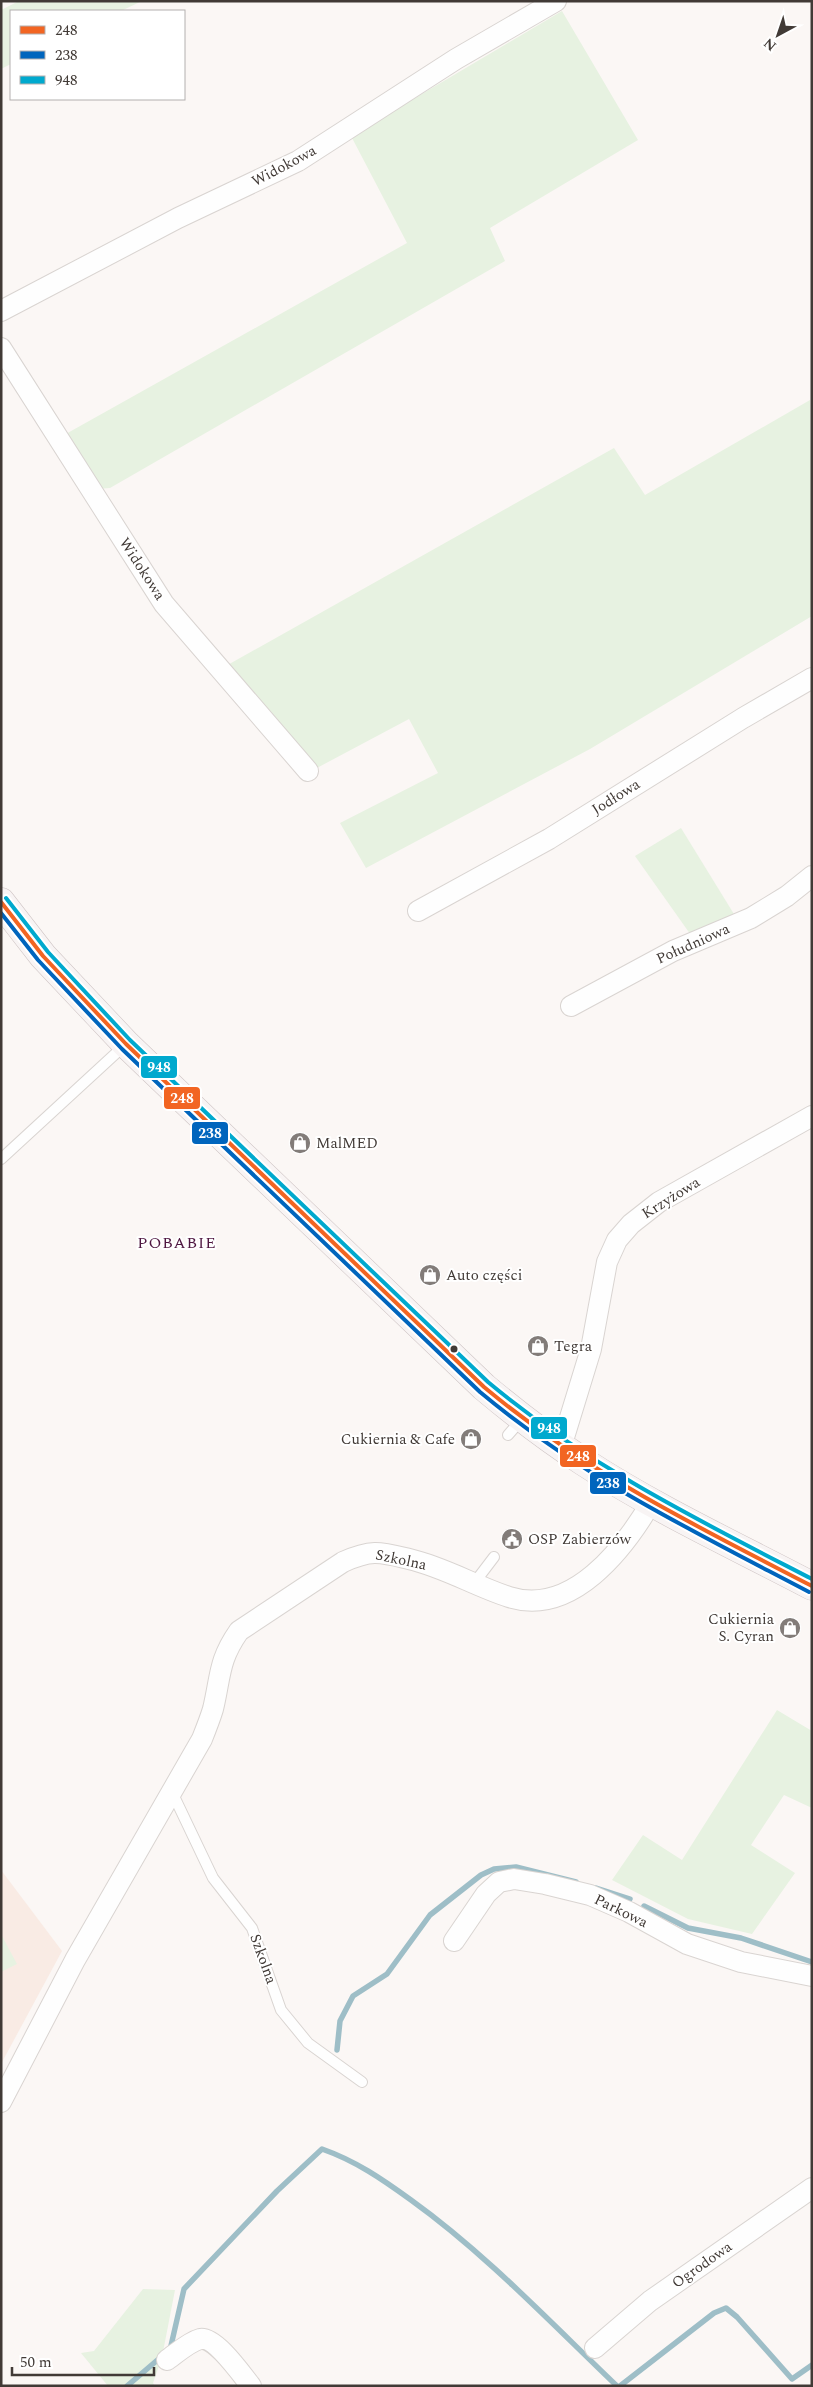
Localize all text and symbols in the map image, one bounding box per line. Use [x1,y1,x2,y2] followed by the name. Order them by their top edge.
[10,10,185,100] legend
[753,10,803,60] north arrow
[55,19,78,42] text: 248
[759,33,781,56] text: N
[55,44,78,67] text: 238
[55,69,78,92] text: 948
[247,139,321,193] street label: Widokowa
[113,533,171,605] street label: Widokowa
[587,773,645,821] street label: Jodłowa
[652,917,734,971] street label: Południowa
[140,1055,178,1079] line badge: 948
[147,1057,171,1078] text: 948
[163,1086,201,1110] line badge: 248
[170,1088,194,1109] text: 248
[191,1121,229,1145] line badge: 238
[198,1123,222,1144] text: 238
[288,1131,312,1155] shop icon: MalMED
[316,1132,378,1155] place label: MalMED
[637,1171,705,1225] street label: Krzyżowa
[137,1231,217,1255] district label: POBABIE
[418,1263,442,1287] shop icon: Auto części
[446,1264,522,1287] place label: Auto części
[526,1334,550,1358] shop icon: Tegra
[554,1335,593,1358] place label: Tegra
[449,1344,459,1354] unlabelled marker
[530,1416,568,1440] line badge: 948
[537,1418,561,1439] text: 948
[459,1427,483,1451] shop icon: Cukiernia & Cafe
[341,1428,455,1451] place label: Cukiernia & Cafe
[559,1444,597,1468] line badge: 248
[566,1446,590,1467] text: 248
[589,1471,627,1495] line badge: 238
[596,1473,620,1494] text: 238
[500,1527,524,1551] public building icon: OSP Zabierzów
[528,1528,632,1551] place label: OSP Zabierzów
[373,1543,429,1577] street label: Szkolna
[708,1608,775,1648] place label: Cukiernia S. Cyran
[778,1616,802,1640] shop icon: Cukiernia S. Cyran
[590,1888,652,1934] street label: Parkowa
[243,1931,283,1988] street label: Szkolna
[667,2235,738,2294] street label: Ogrodowa
[12,2344,155,2376] scale bar
[20,2351,52,2374] text: 50 m

